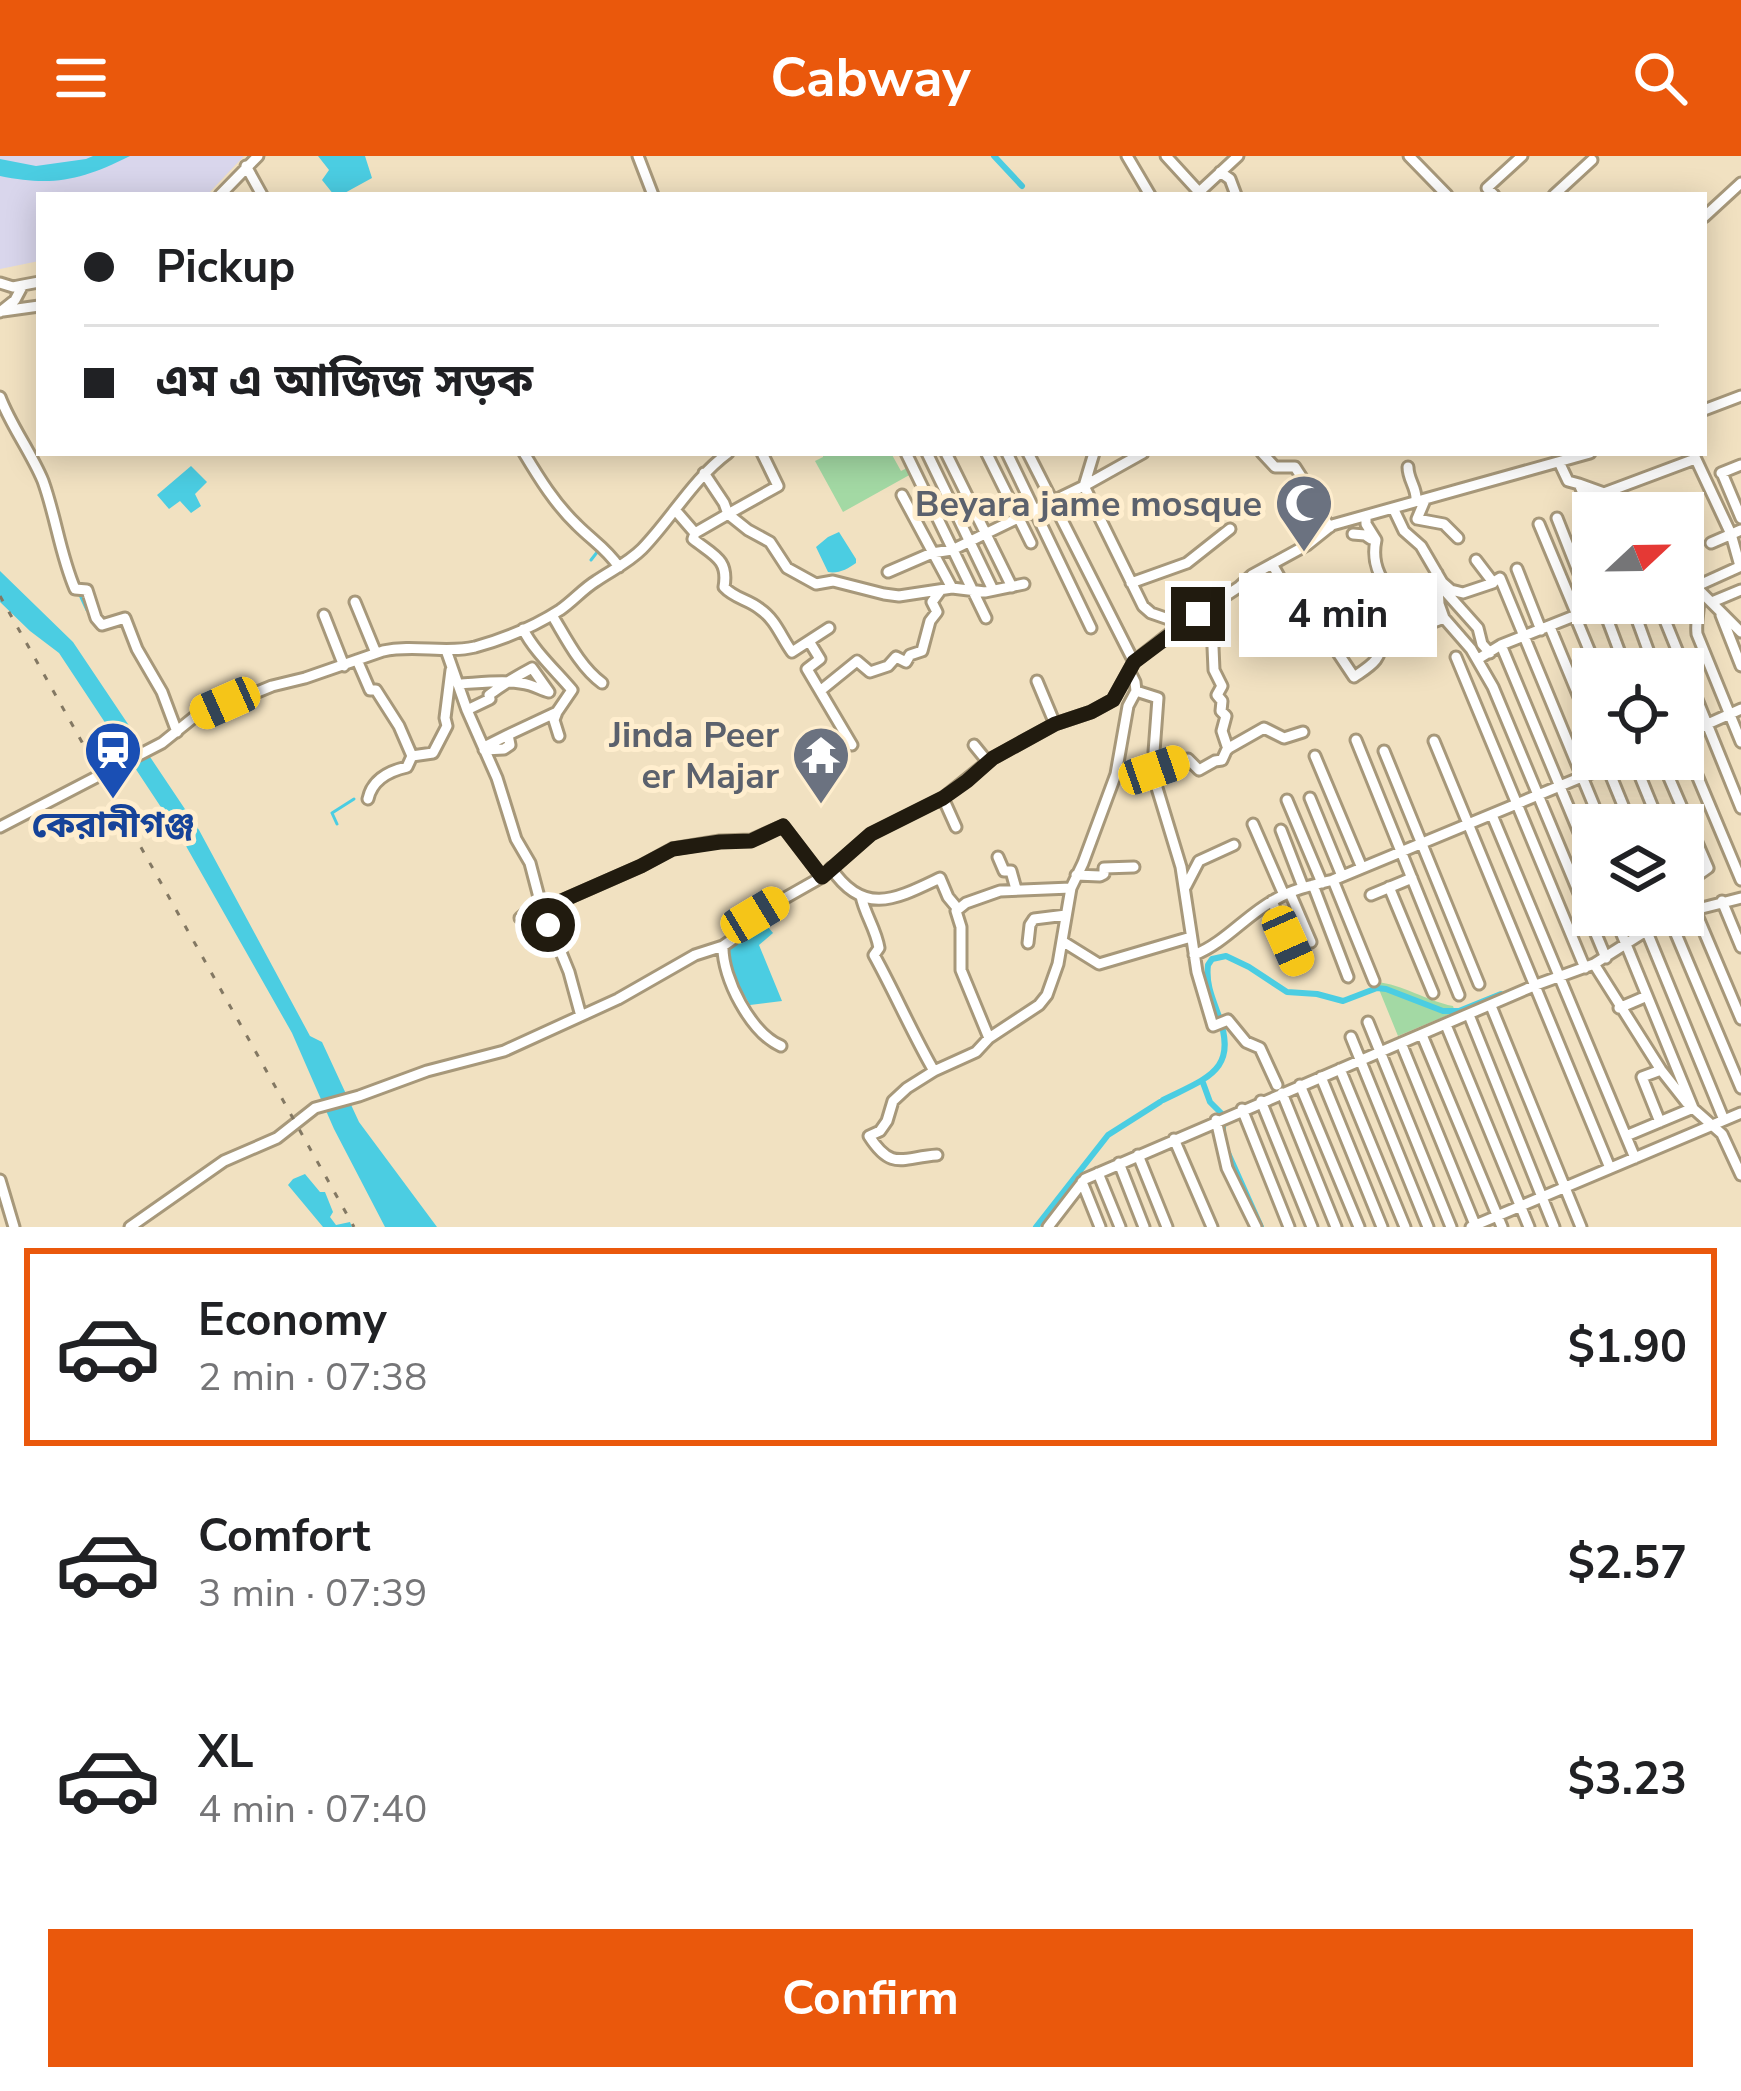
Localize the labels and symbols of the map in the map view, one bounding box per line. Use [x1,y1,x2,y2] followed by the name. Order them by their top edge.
[1273,472,1335,554] mosque icon: Beyara jame mosque
[915,480,1262,529] place label: Beyara jame mosque
[1572,492,1704,624] north arrow
[1240,572,1438,656] callout: 4 min
[1171,587,1225,641] route end
[185,672,265,734] car
[608,711,779,801] place label: Jinda Peer er Majar
[82,719,144,801] station icon: কেরানীগঞ্জ
[790,724,852,806] temple icon: Jinda Peer er Majar
[1114,741,1194,799] car
[31,801,195,850] place label: কেরানীগঞ্জ
[715,881,795,949] car
[521,898,575,952] route start
[1257,901,1319,981] car

